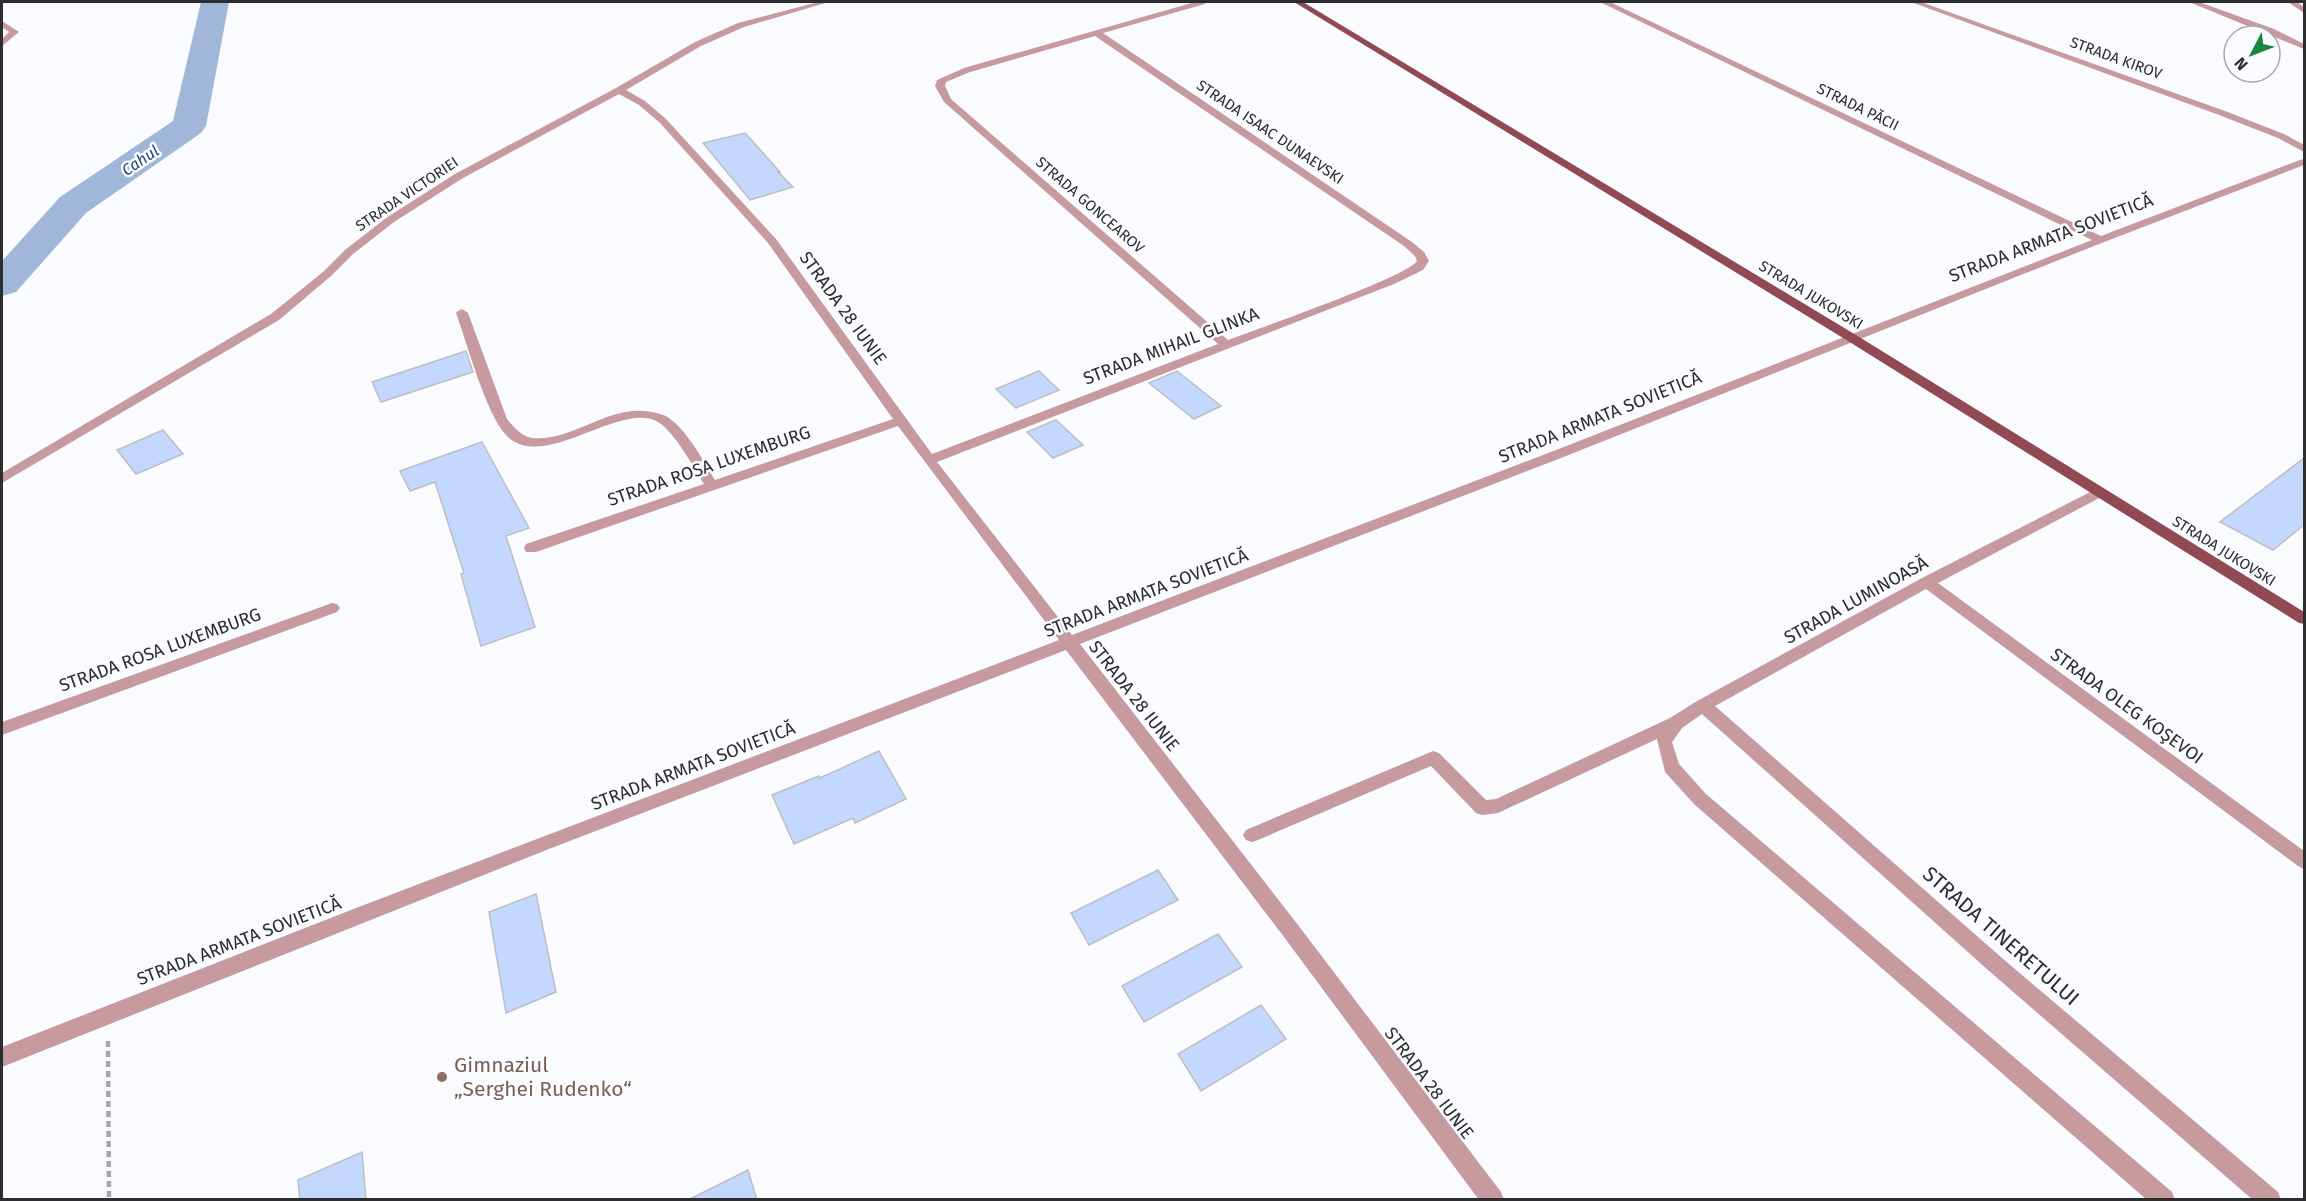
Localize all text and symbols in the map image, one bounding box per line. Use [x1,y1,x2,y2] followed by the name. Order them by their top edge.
[2222,24,2282,84] north arrow
[2068,33,2165,83] street label: STRADA KIROV
[2231,53,2252,74] text: N
[1193,76,1347,188] street label: STRADA ISAAC DUNAEVSKI
[1814,79,1902,135] street label: STRADA PĂCII
[118,141,163,180] water label: Cahul
[352,153,462,235] street label: STRADA VICTORIEI
[1032,153,1148,258] street label: STRADA GONCEAROV
[1946,189,2157,287] street label: STRADA ARMATA SOVIETICĂ
[795,247,891,369] street label: STRADA 28 IUNIE
[1756,257,1866,333] street label: STRADA JUKOVSKI
[1080,302,1262,390] street label: STRADA MIHAIL GLINKA
[1495,366,1705,468] street label: STRADA ARMATA SOVIETICĂ
[605,421,813,511] street label: STRADA ROSA LUXEMBURG
[2169,512,2279,590] street label: STRADA JUKOVSKI
[1041,544,1252,642] street label: STRADA ARMATA SOVIETICĂ
[1780,551,1932,649] street label: STRADA LUMINOASĂ
[56,603,264,697] street label: STRADA ROSA LUXEMBURG
[1084,636,1184,756] street label: STRADA 28 IUNIE
[2046,643,2208,769] street label: STRADA OLEG KOŞEVOI
[588,717,799,815] street label: STRADA ARMATA SOVIETICĂ
[1917,861,2085,1011] street label: STRADA TINERETULUI
[134,892,345,990] street label: STRADA ARMATA SOVIETICĂ
[1380,1023,1478,1143] street label: STRADA 28 IUNIE
[454,1052,632,1102] place label: Gimnaziul „Serghei Rudenko“
[435,1070,449,1084] marker: Gimnaziul „Serghei Rudenko“

